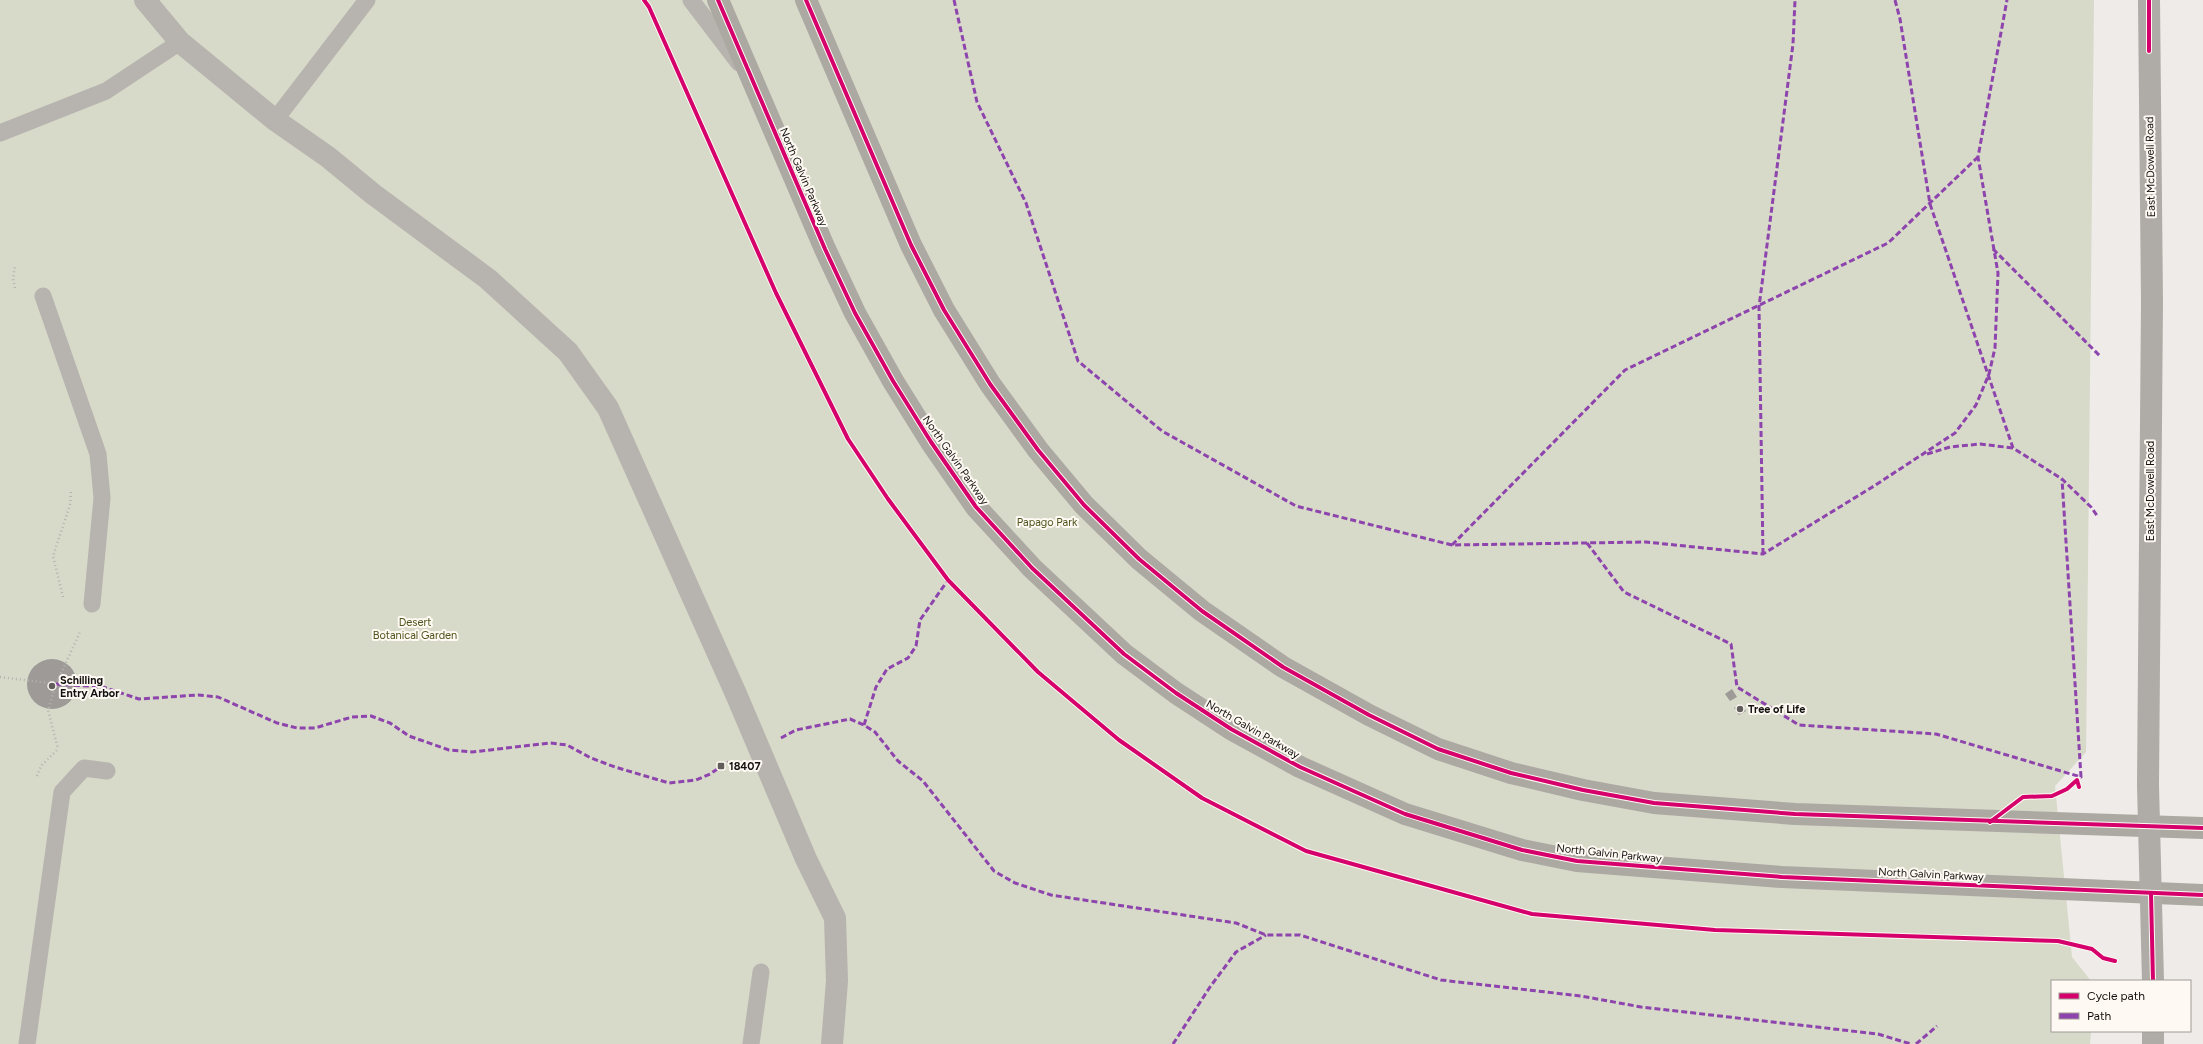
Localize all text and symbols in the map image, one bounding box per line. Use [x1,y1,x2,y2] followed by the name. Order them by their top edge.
[2143,117,2158,217] street label: East McDowell Road
[777,126,830,229] street label: North Galvin Parkway
[920,413,991,508] street label: North Galvin Parkway
[2144,441,2157,541] street label: East McDowell Road
[1017,516,1078,529] park label: Papago Park
[373,616,457,642] park label: Desert Botanical Garden
[60,674,120,700] place label: Schilling Entry Arbor
[47,681,57,691] marker: Schilling Entry Arbor
[1204,697,1302,762] street label: North Galvin Parkway
[1748,703,1805,716] place label: Tree of Life
[1735,704,1745,714] marker: Tree of Life
[729,760,761,773] place label: 18407
[716,761,726,771] marker: 18407
[1556,841,1662,866] street label: North Galvin Parkway
[1878,865,1984,884] street label: North Galvin Parkway
[2051,980,2191,1032] legend
[2087,989,2145,1003] text: Cycle path
[2087,1009,2111,1023] text: Path

